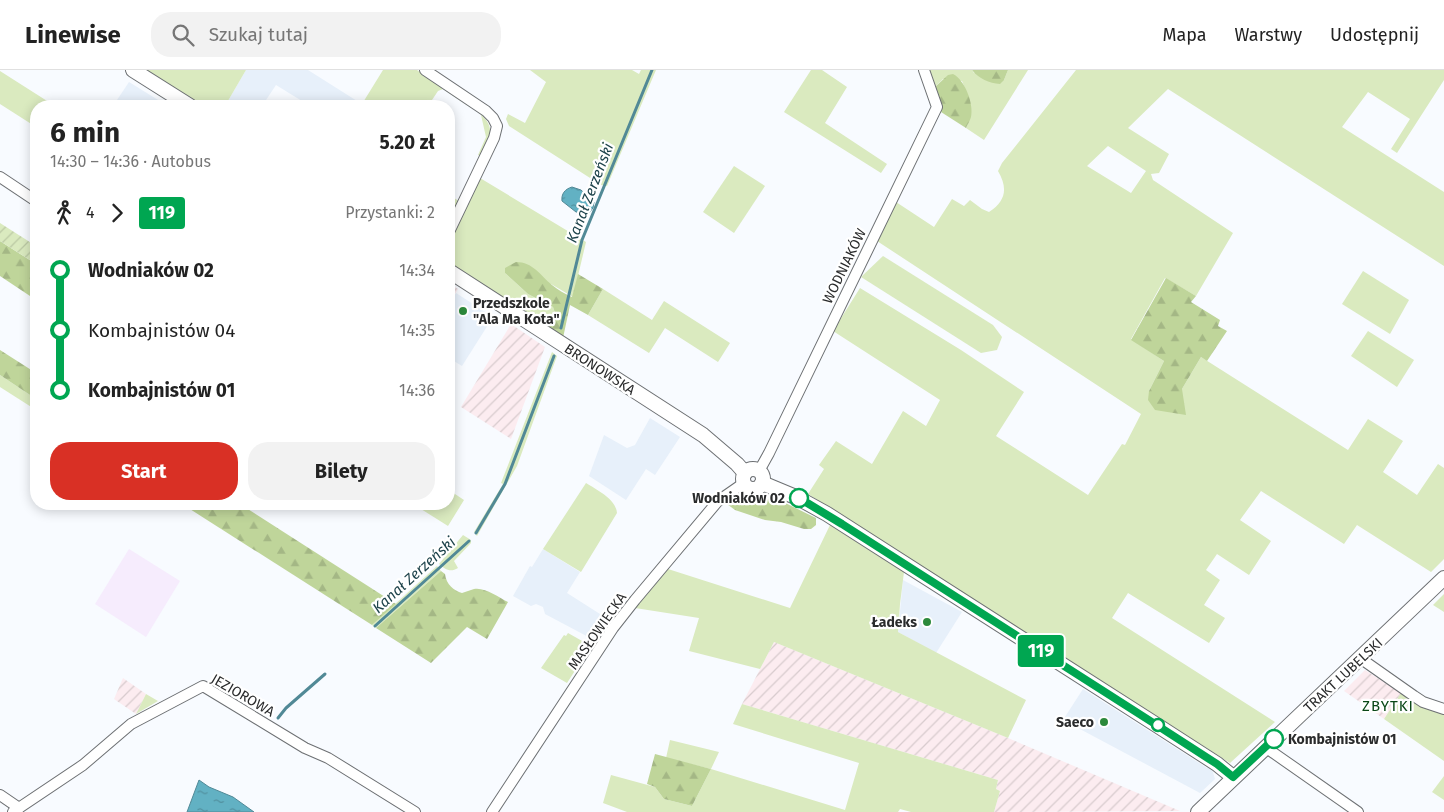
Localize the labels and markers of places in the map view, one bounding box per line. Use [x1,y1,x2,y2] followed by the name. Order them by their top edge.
[473,295,560,328] place label: Przedszkole "Ala Ma Kota"
[457,305,469,317] marker: Przedszkole "Ala Ma Kota"
[789,488,809,508] marker: Wodniaków 02
[692,490,785,507] place label: Wodniaków 02
[871,614,917,631] place label: Ładeks
[921,616,933,628] marker: Ładeks
[1056,714,1094,731] place label: Saeco
[1098,716,1110,728] marker: Saeco
[1151,718,1165,732] unlabelled marker
[1264,729,1284,749] marker: Kombajnistów 01
[1288,731,1397,748] place label: Kombajnistów 01

